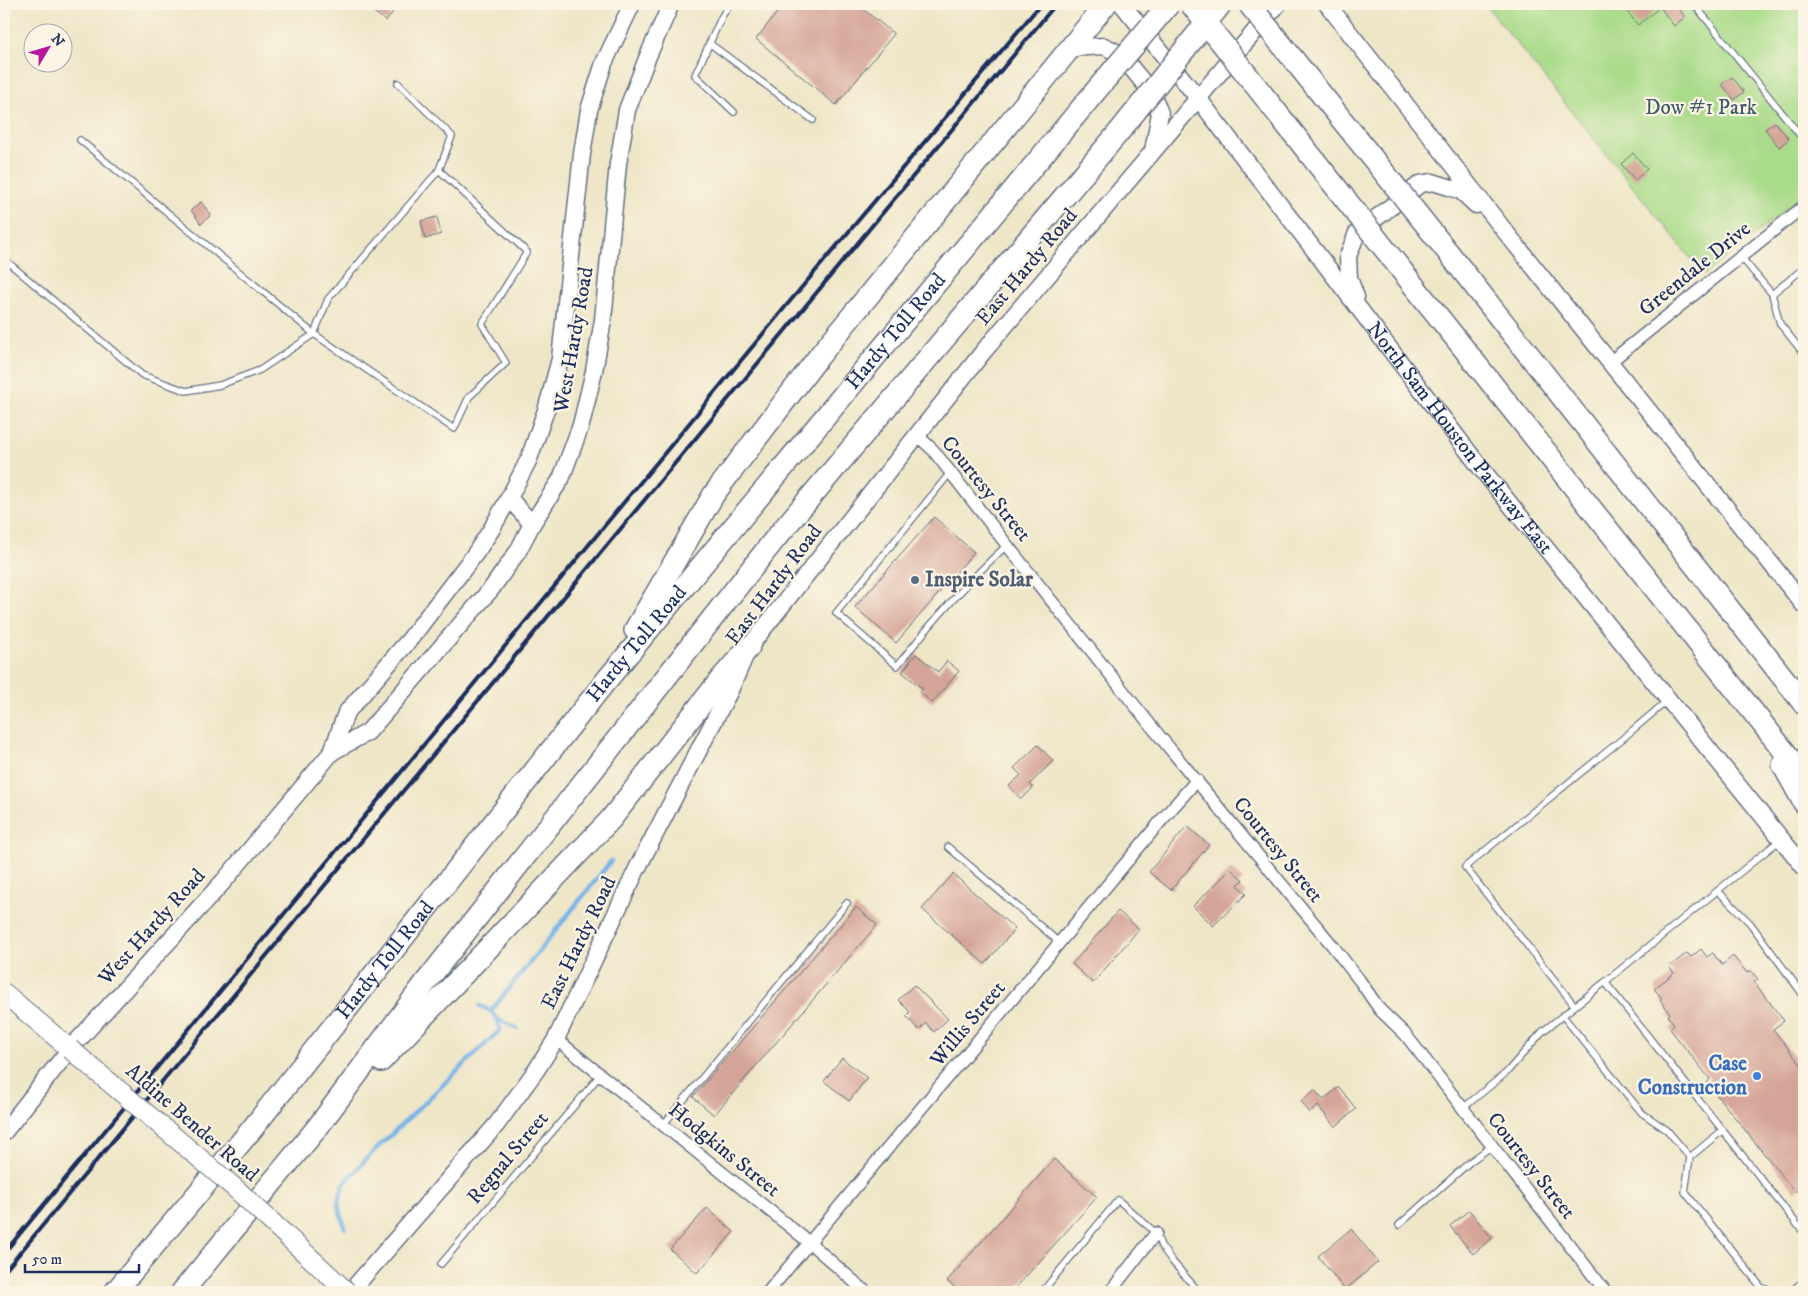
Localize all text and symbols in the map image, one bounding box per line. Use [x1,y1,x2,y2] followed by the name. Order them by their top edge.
[22,22,72,72] north arrow
[47,31,68,51] text: N
[1645,95,1758,121] park label: Dow #1 Park
[971,203,1084,331] street label: East Hardy Road
[1634,216,1756,322] street label: Greendale Drive
[548,264,600,416] street label: West Hardy Road
[840,268,952,395] street label: Hardy Toll Road
[1361,317,1559,560] street label: North Sam Houston Parkway East
[935,431,1037,547] street label: Courtesy Street
[720,519,828,651] street label: East Hardy Road
[925,567,1034,593] place label: Inspire Solar
[909,574,921,586] marker: Inspire Solar
[581,580,693,708] street label: Hardy Toll Road
[1227,792,1329,908] street label: Courtesy Street
[92,863,211,991] street label: West Hardy Road
[536,872,623,1014] street label: East Hardy Road
[331,895,440,1025] street label: Hardy Toll Road
[924,976,1012,1073] street label: Willis Street
[1638,1051,1748,1101] place label: Case Construction
[120,1058,264,1188] street label: Aldine Bender Road
[1751,1070,1763,1082] marker: Case Construction
[663,1097,785,1203] street label: Hodgkins Street
[462,1106,554,1210] street label: Regnal Street
[1481,1107,1581,1225] street label: Courtesy Street
[25,1241,139,1273] scale bar
[32,1250,62,1269] text: 50 m

